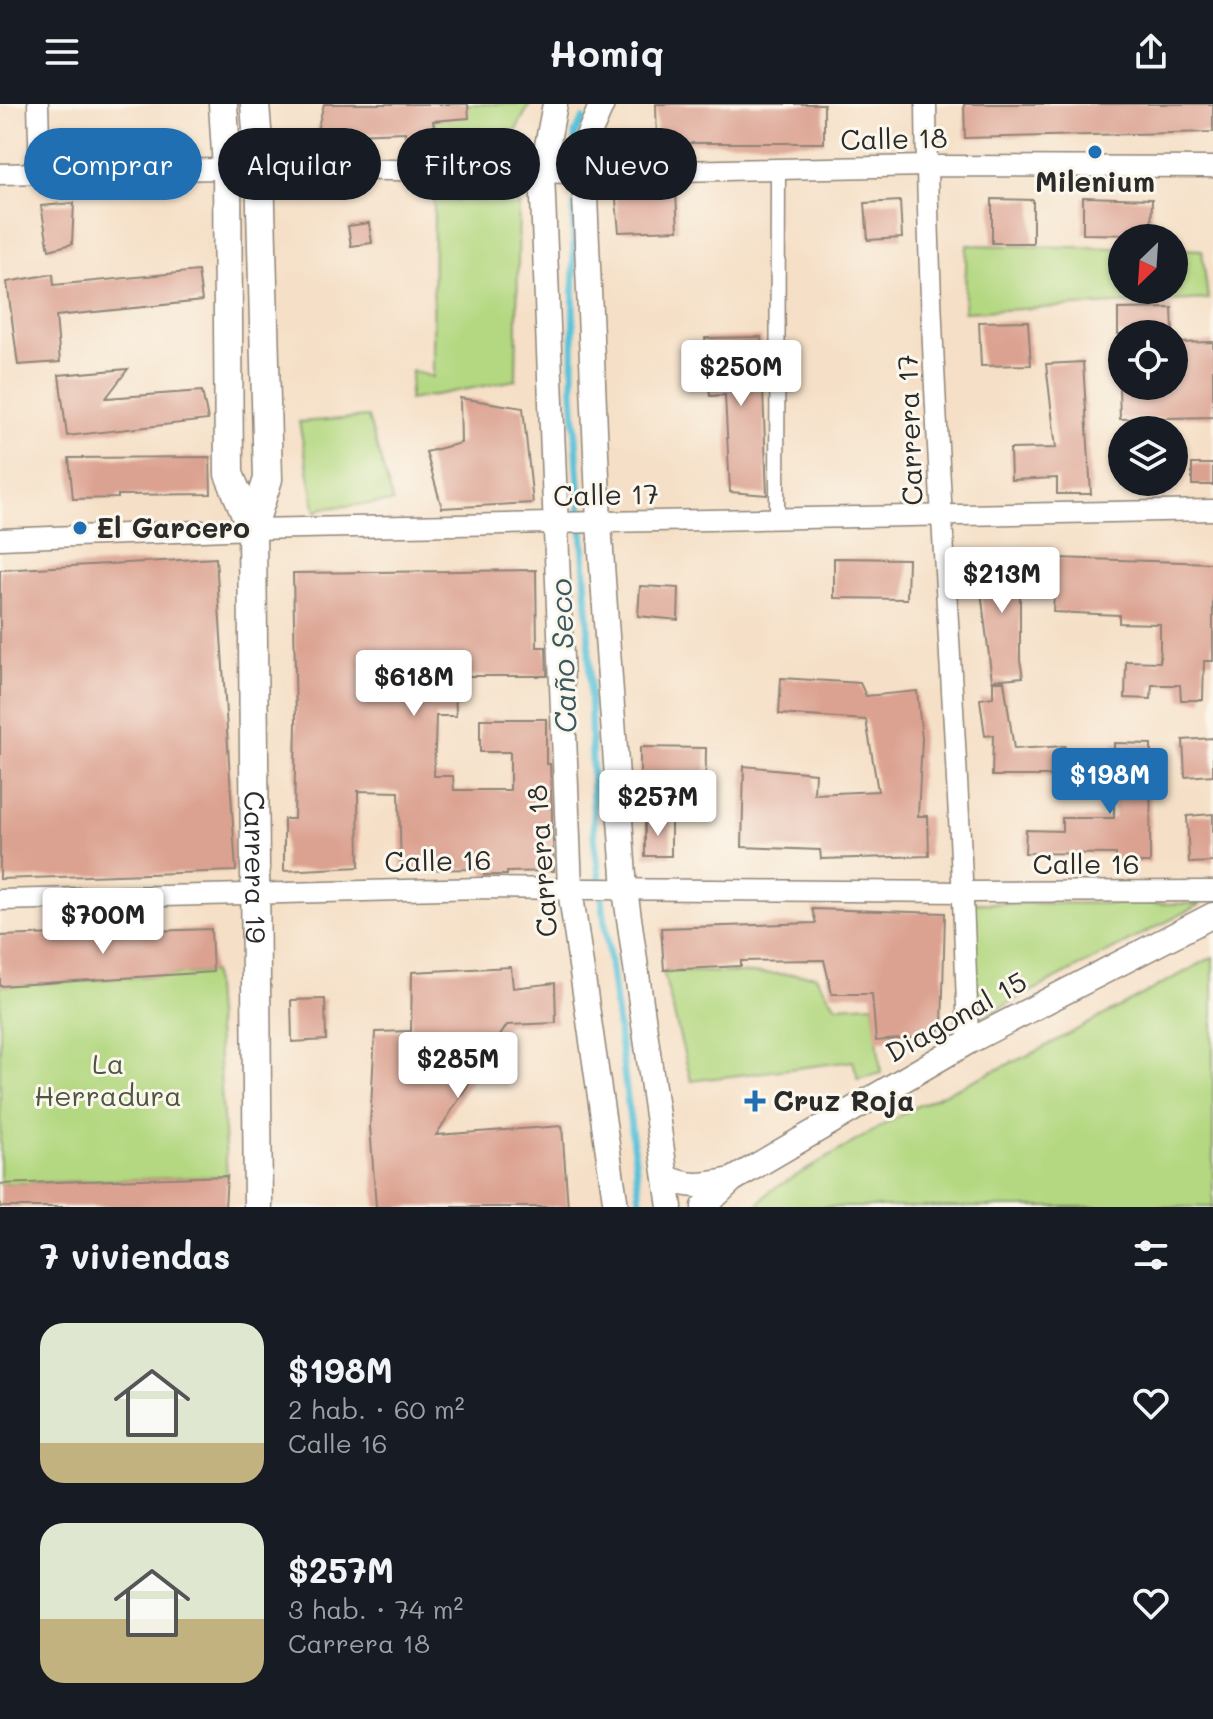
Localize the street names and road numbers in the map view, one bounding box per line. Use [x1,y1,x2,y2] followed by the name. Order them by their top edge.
[840,119,948,157] street label: Calle 18
[888,354,930,506] street label: Carrera 17
[553,475,659,513] street label: Calle 17
[518,784,564,939] street label: Carrera 18
[237,791,275,944] street label: Carrera 19
[384,841,492,879] street label: Calle 16
[1032,845,1140,881] street label: Calle 16
[879,963,1032,1070] street label: Diagonal 15

